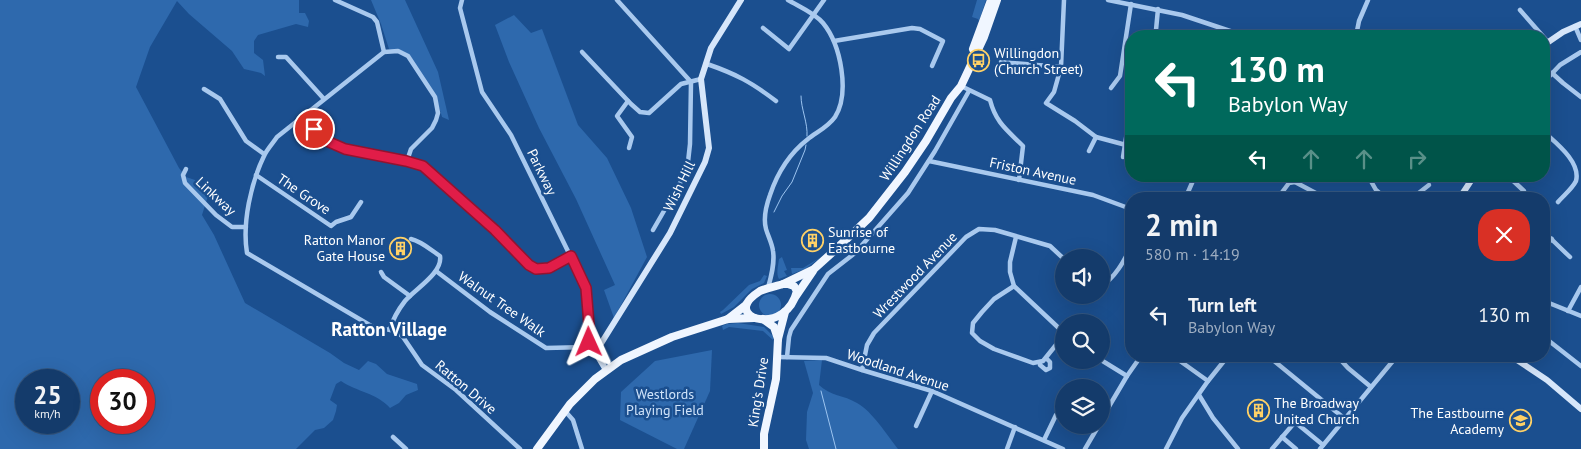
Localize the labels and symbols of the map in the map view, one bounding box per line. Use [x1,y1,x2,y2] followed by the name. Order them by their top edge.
[994,44,1083,78] place label: Willingdon (Church Street)
[966,49,990,73] bus stop icon: Willingdon (Church Street)
[876,92,944,184] street label: Willingdon Road
[293,108,335,150] pin
[523,146,561,199] street label: Parkway
[988,153,1078,189] street label: Friston Avenue
[659,158,699,214] street label: Wish Hill
[274,170,334,218] street label: The Grove
[192,173,240,220] street label: Linkway
[828,223,895,257] place label: Sunrise of Eastbourne
[800,228,824,252] building icon: Sunrise of Eastbourne
[869,228,961,322] street label: Wrestwood Avenue
[304,231,385,265] place label: Ratton Manor Gate House
[389,236,413,260] building icon: Ratton Manor Gate House
[455,267,549,341] street label: Walnut Tree Walk
[562,315,614,367] position arrow
[331,317,447,341] district label: Ratton Village
[844,345,952,395] street label: Woodland Avenue
[432,356,500,418] street label: Ratton Drive
[744,356,772,428] street label: King's Drive
[90,369,155,434] speed limit sign: 30
[626,385,704,419] park label: Westlords Playing Field
[1274,394,1359,428] place label: The Broadway United Church
[1246,399,1270,423] building icon: The Broadway United Church
[1410,404,1504,438] place label: The Eastbourne Academy
[1508,409,1532,433] school or university icon: The Eastbourne Academy

